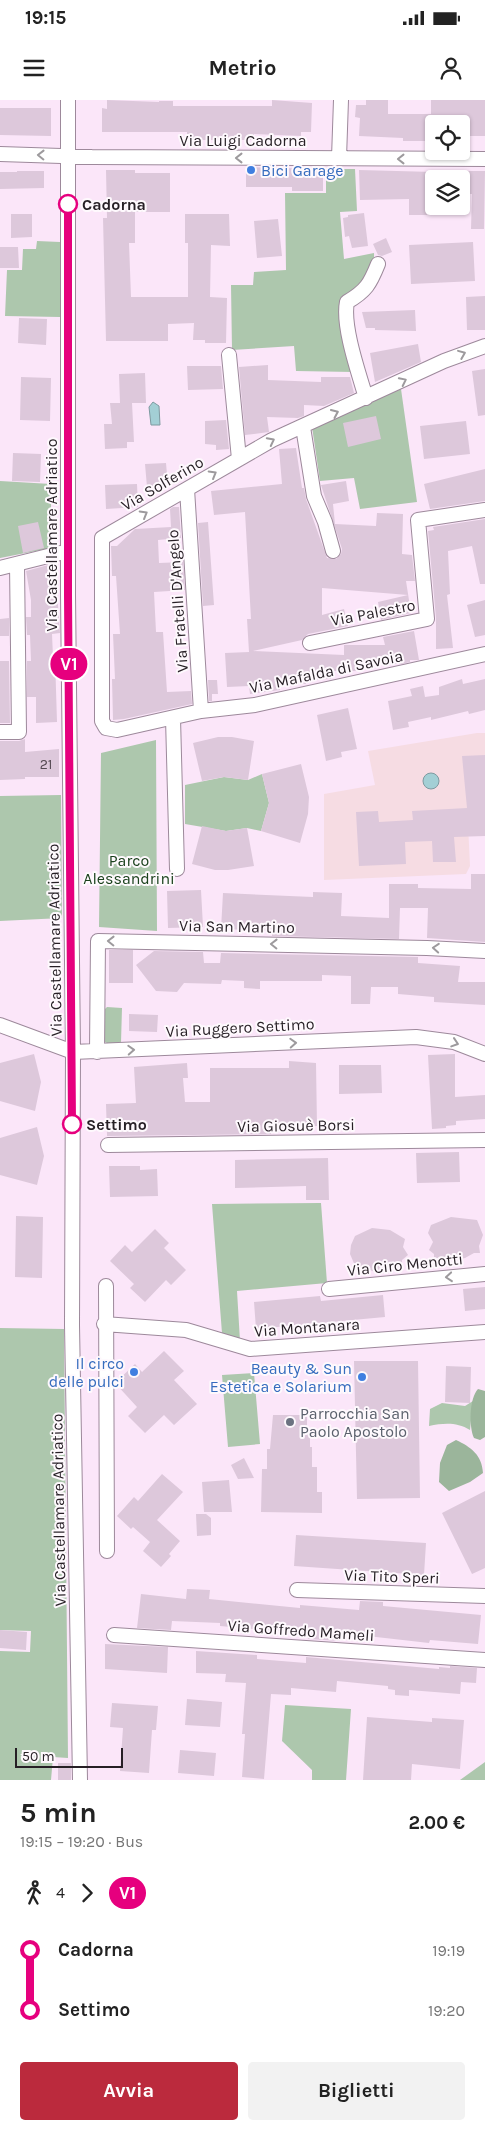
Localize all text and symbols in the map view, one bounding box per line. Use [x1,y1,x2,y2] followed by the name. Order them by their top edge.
[25,7,66,29] text: 19:15
[20,54,48,82] icon: menu
[437,54,465,82] icon: person
[209,55,276,81] text: Metrio
[425,115,470,215] map controls
[425,115,470,160] button: locate
[180,131,307,150] street label: Via Luigi Cadorna
[37,150,45,160] one-way arrow
[235,153,242,163] one-way arrow
[397,154,405,164] one-way arrow
[261,161,344,180] place label: Bici Garage
[245,164,257,176] marker: Bici Garage
[425,170,470,215] button: layers
[58,194,78,214] marker: Cadorna
[82,195,146,214] place label: Cadorna
[457,349,466,360] one-way arrow
[398,377,407,387] one-way arrow
[330,408,339,419] one-way arrow
[266,437,275,448] one-way arrow
[42,439,61,631] street label: Via Castellamare Adriatico
[118,452,207,515] street label: Via Solferino
[208,470,217,480] one-way arrow
[139,510,148,520] one-way arrow
[163,529,192,673] street label: Via Fratelli D'Angelo
[329,595,417,630] street label: Via Palestro
[248,646,405,697] street label: Via Mafalda di Savoia
[46,648,92,680] line badge: V1
[60,653,78,675] text: V1
[40,756,52,773] house number: 21
[43,843,66,1037] street label: Via Castellamare Adriatico
[83,851,175,888] park label: Parco Alessandrini
[179,916,295,937] street label: Via San Martino
[107,936,115,946] one-way arrow
[270,939,278,950] one-way arrow
[432,943,440,954] one-way arrow
[165,1014,315,1041] street label: Via Ruggero Settimo
[290,1037,298,1048] one-way arrow
[450,1038,459,1048] one-way arrow
[128,1045,135,1055] one-way arrow
[62,1114,82,1134] marker: Settimo
[86,1115,147,1134] place label: Settimo
[237,1115,355,1136] street label: Via Giosuè Borsi
[346,1249,464,1280] street label: Via Ciro Menotti
[445,1271,453,1282] one-way arrow
[253,1314,361,1341] street label: Via Montanara
[49,1354,124,1391] place label: Il circo delle pulci
[210,1359,352,1396] place label: Beauty & Sun Estetica e Solarium
[128,1366,140,1378] marker: Il circo delle pulci
[356,1371,368,1383] marker: Beauty & Sun Estetica e Solarium
[300,1404,410,1441] place label: Parrocchia San Paolo Apostolo
[47,1413,70,1607] street label: Via Castellamare Adriatico
[284,1416,296,1428] marker: Parrocchia San Paolo Apostolo
[344,1565,440,1588] street label: Via Tito Speri
[227,1616,375,1645] street label: Via Goffredo Mameli
[15,1745,122,1768] scale bar
[22,1748,55,1765] text: 50 m
[20,1796,97,1829] text: 5 min
[409,1812,465,1834] text: 2.00 €
[20,1832,143,1851] text: 19:15 – 19:20 · Bus
[20,1879,48,1907] icon: walk
[73,1879,101,1907] icon: forward
[119,1882,136,1904] text: V1
[56,1883,65,1902] text: 4
[58,1939,134,1961] text: Cadorna
[432,1941,465,1960] text: 19:19
[58,1999,130,2021] text: Settimo
[428,2001,465,2020] text: 19:20
[20,2062,238,2120] button: Avvia
[248,2062,465,2120] button: Biglietti

